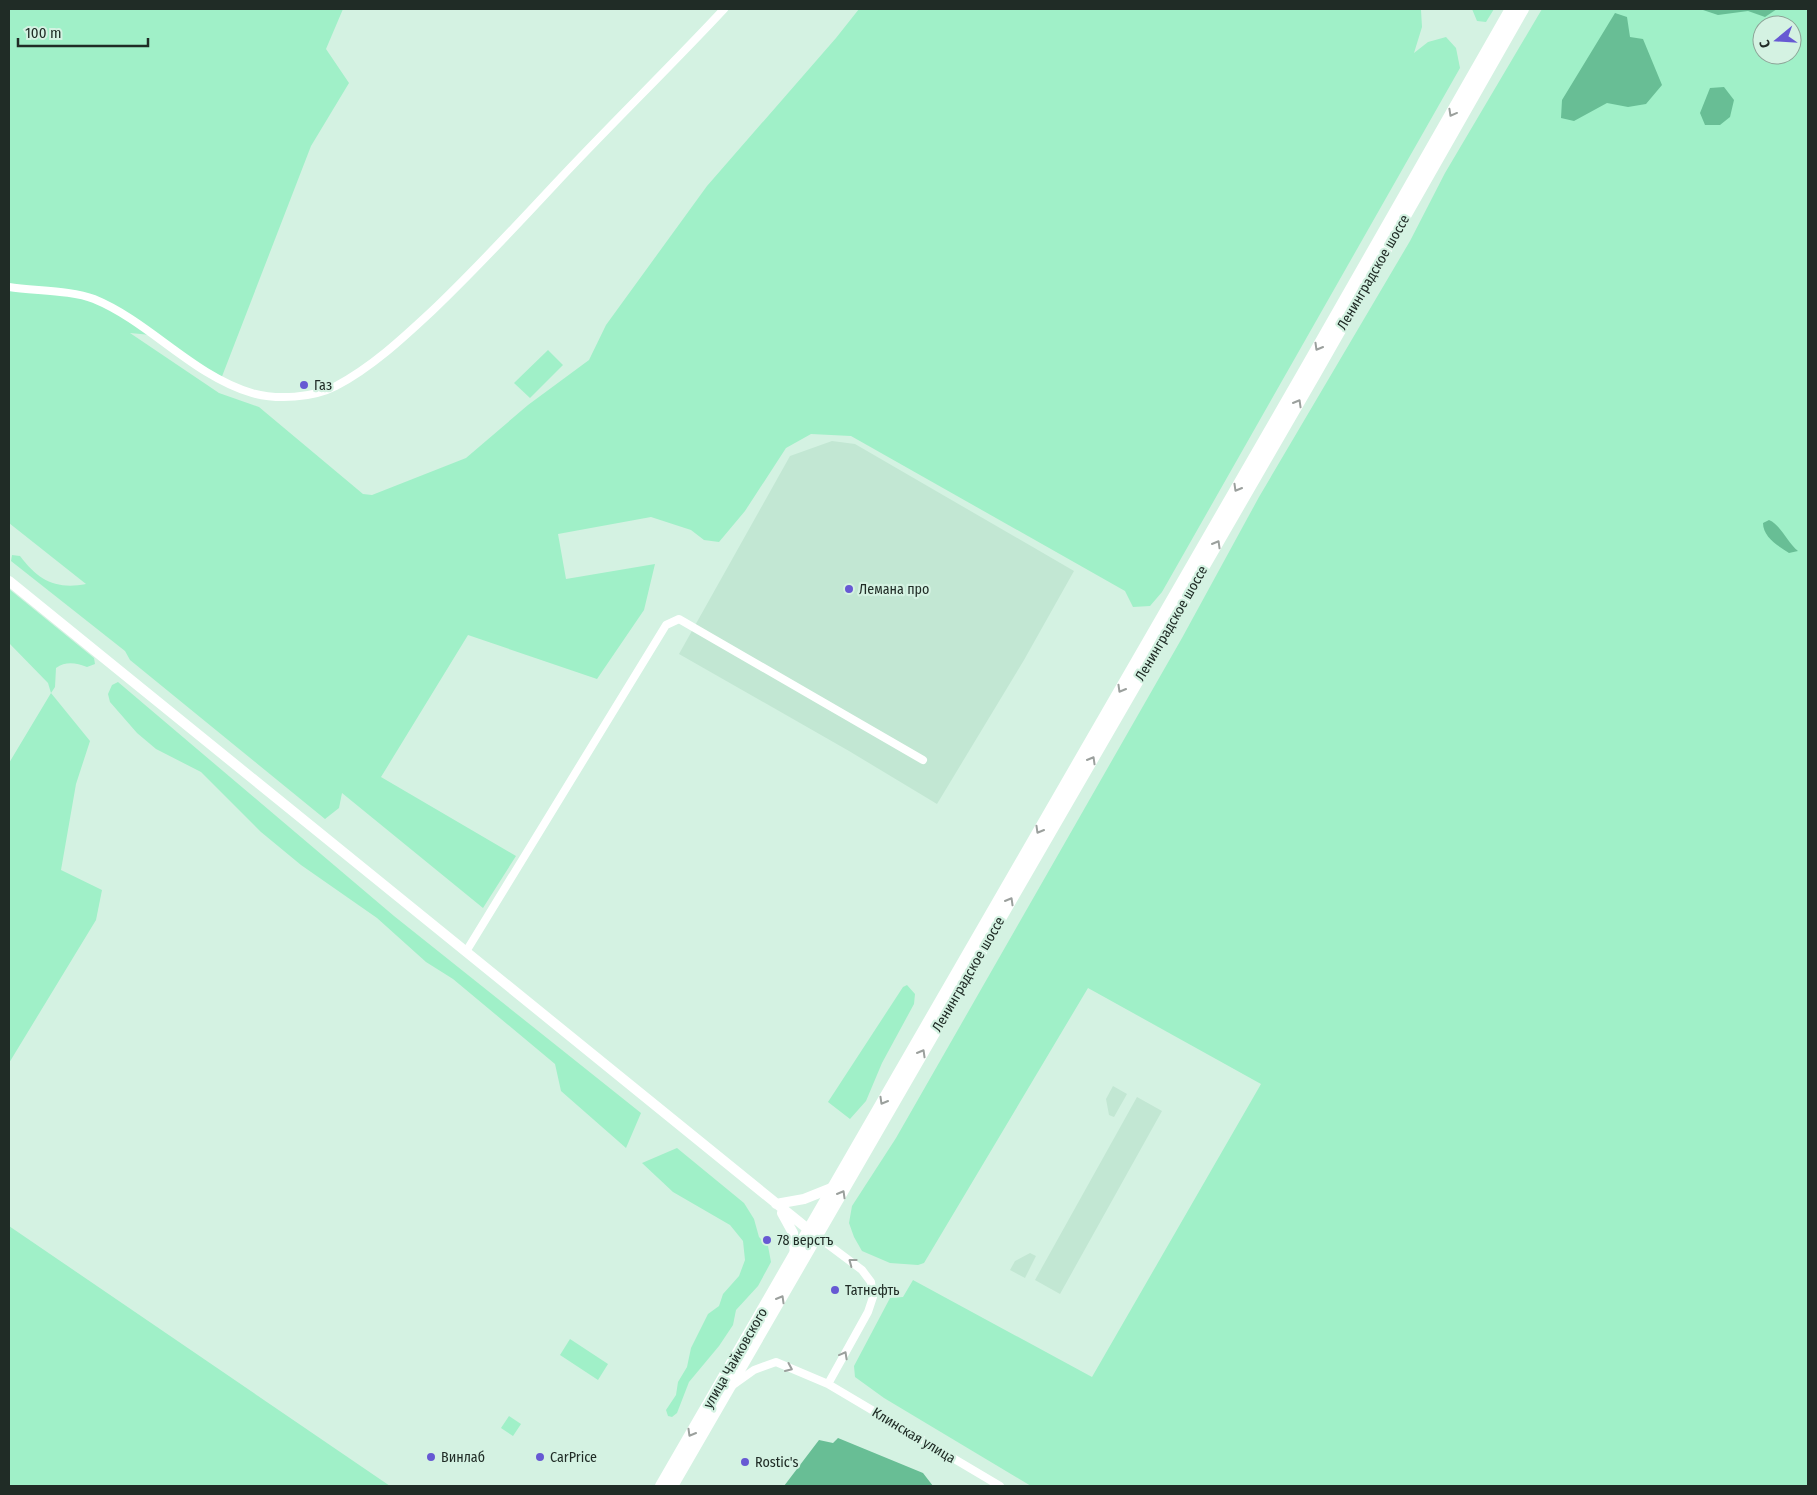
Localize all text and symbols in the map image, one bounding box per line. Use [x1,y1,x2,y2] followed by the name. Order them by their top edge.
[18,15,148,47] scale bar
[1752,15,1802,65] north arrow
[25,24,62,42] text: 100 m
[1756,37,1774,50] text: С
[1448,108,1458,117] one-way arrow
[1334,212,1413,333] street label: Ленинградское шоссе
[1315,342,1325,351] one-way arrow
[314,377,332,394] place label: Газ
[298,379,310,391] marker: Газ
[1292,400,1302,409] one-way arrow
[1233,483,1243,492] one-way arrow
[1210,540,1220,549] one-way arrow
[1132,563,1211,684] street label: Ленинградское шоссе
[859,581,929,598] place label: Лемана про
[843,583,855,595] marker: Лемана про
[1117,684,1127,693] one-way arrow
[1085,757,1095,766] one-way arrow
[1036,825,1046,834] one-way arrow
[1004,897,1014,906] one-way arrow
[929,914,1008,1035] street label: Ленинградское шоссе
[916,1049,926,1058] one-way arrow
[879,1096,889,1105] one-way arrow
[836,1191,846,1200] one-way arrow
[777,1232,834,1249] place label: 78 верстъ
[761,1234,773,1246] marker: 78 верстъ
[848,1259,858,1268] one-way arrow
[845,1282,900,1299] place label: Татнефть
[829,1284,841,1296] marker: Татнефть
[775,1296,785,1305] one-way arrow
[700,1305,771,1412] street label: улица Чайковского
[838,1351,848,1360] one-way arrow
[784,1361,793,1372] one-way arrow
[869,1404,959,1467] street label: Клинская улица
[688,1428,698,1437] one-way arrow
[441,1449,485,1466] place label: Винлаб
[550,1449,597,1466] place label: CarPrice
[425,1451,437,1463] marker: Винлаб
[534,1451,546,1463] marker: CarPrice
[755,1454,799,1471] place label: Rostic's
[739,1456,751,1468] marker: Rostic's

